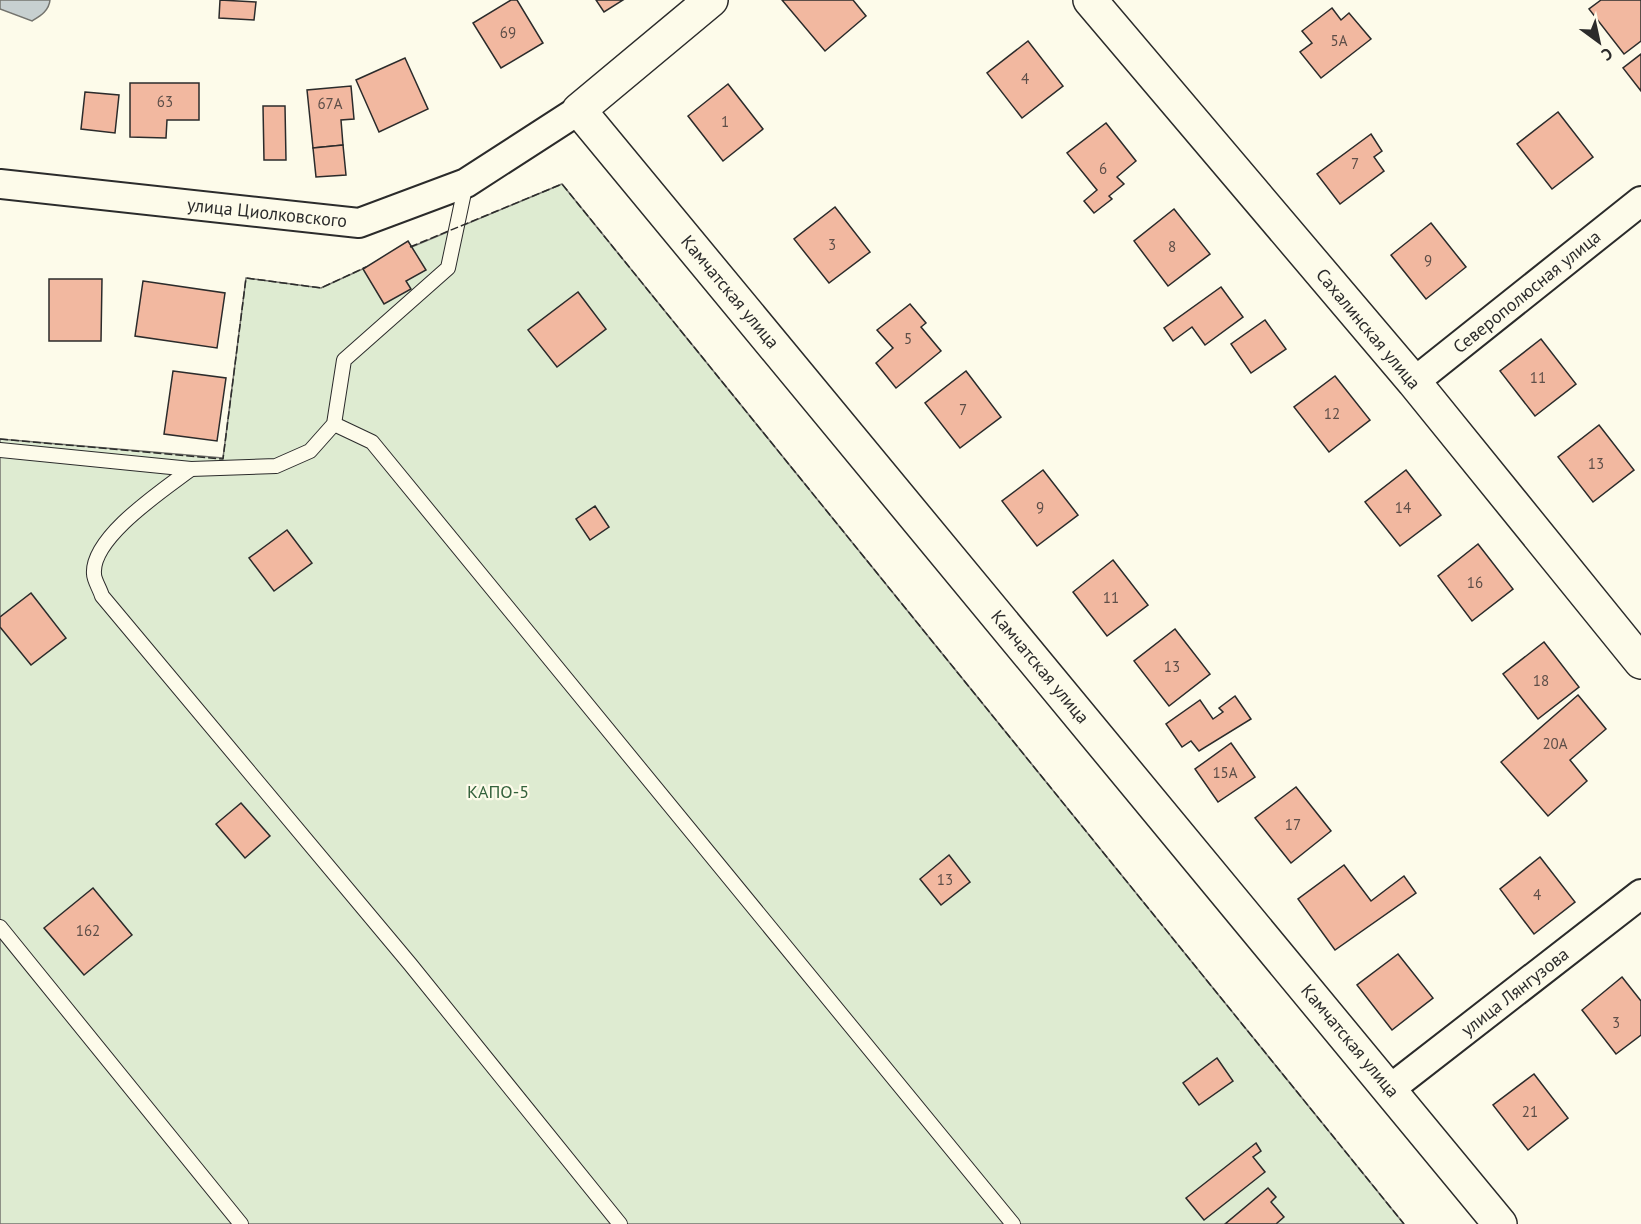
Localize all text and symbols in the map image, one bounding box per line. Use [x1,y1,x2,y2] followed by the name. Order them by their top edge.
[1569,12,1629,72] north arrow
[500,23,516,42] house number: 69
[1331,31,1348,50] house number: 5А
[1598,44,1616,65] text: С
[1021,69,1029,88] house number: 4
[157,92,173,111] house number: 63
[317,94,343,113] house number: 67А
[721,112,729,131] house number: 1
[1351,154,1359,173] house number: 7
[1099,159,1107,178] house number: 6
[186,193,348,232] street label: улица Циолковского
[1448,225,1605,358] street label: Северополюсная улица
[676,230,784,353] street label: Камчатская улица
[828,235,836,254] house number: 3
[1168,237,1176,256] house number: 8
[1424,251,1432,270] house number: 9
[1311,264,1426,394] street label: Сахалинская улица
[904,329,912,348] house number: 5
[1530,368,1546,387] house number: 11
[959,400,967,419] house number: 7
[1324,404,1340,423] house number: 12
[1588,454,1604,473] house number: 13
[1036,498,1044,517] house number: 9
[1395,498,1411,517] house number: 14
[1467,573,1483,592] house number: 16
[1103,588,1119,607] house number: 11
[986,605,1094,728] street label: Камчатская улица
[1164,657,1180,676] house number: 13
[1533,671,1549,690] house number: 18
[1542,734,1568,753] house number: 20А
[1212,763,1238,782] house number: 15А
[467,780,529,803] park label: КАПО-5
[1285,815,1301,834] house number: 17
[937,870,953,889] house number: 13
[1533,885,1541,904] house number: 4
[76,921,100,940] house number: 162
[1456,942,1573,1041] street label: улица Лянгузова
[1296,979,1404,1102] street label: Камчатская улица
[1612,1013,1620,1032] house number: 3
[1522,1102,1538,1121] house number: 21

